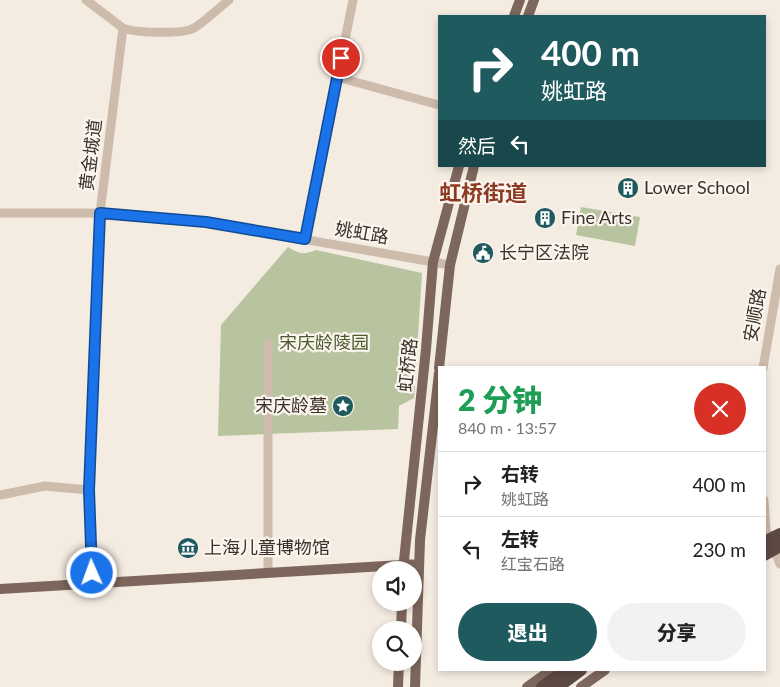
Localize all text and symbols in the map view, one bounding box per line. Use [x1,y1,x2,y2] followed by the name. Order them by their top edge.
[541,31,640,73] text: 400 m
[458,35,523,100] icon: right
[320,37,362,79] pin
[327,44,355,72] icon: arrive
[541,77,607,104] text: 姚虹路
[75,118,105,192] street label: 黄金城道
[506,130,534,158] icon: left
[458,134,496,157] text: 然后
[616,176,640,200] building icon: Lower School
[644,176,750,198] place label: Lower School
[439,179,527,206] district label: 虹桥街道
[533,206,557,230] building icon: Fine Arts
[561,206,632,228] place label: Fine Arts
[334,216,391,248] street label: 姚虹路
[471,241,495,265] public building icon: 长宁区法院
[499,241,589,263] place label: 长宁区法院
[738,286,770,343] street label: 安顺路
[279,331,369,353] park label: 宋庆龄陵园
[393,337,421,393] street label: 虹桥路
[458,381,542,417] text: 2 分钟
[694,383,746,435] button: close
[255,394,327,416] place label: 宋庆龄墓
[331,394,355,418] place icon: 宋庆龄墓
[458,418,557,437] text: 840 m · 13:57
[501,462,539,485] text: 右转
[458,470,486,498] icon: right
[692,473,746,496] text: 400 m
[501,489,549,508] text: 姚虹路
[501,527,539,550] text: 左转
[458,535,486,563] icon: left
[176,536,200,560] museum icon: 上海儿童博物馆
[204,536,330,558] place label: 上海儿童博物馆
[692,538,746,561] text: 230 m
[65,546,117,598] position arrow
[501,554,565,573] text: 红宝石路
[372,561,422,671] map controls
[372,561,422,611] button: sound
[458,603,597,661] button: 退出
[607,603,746,661] button: 分享
[372,621,422,671] button: search

